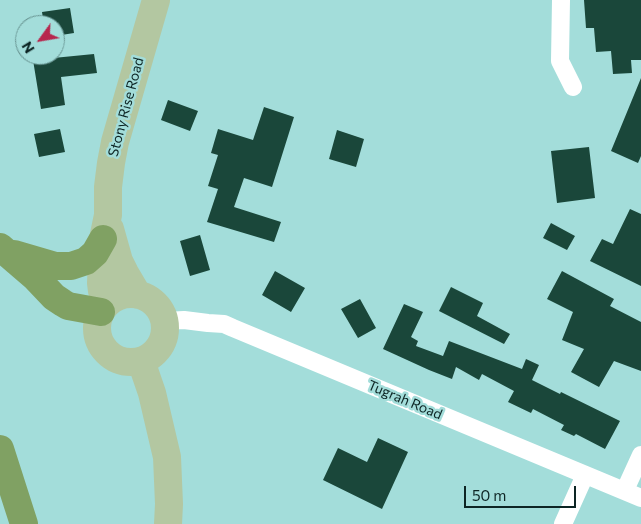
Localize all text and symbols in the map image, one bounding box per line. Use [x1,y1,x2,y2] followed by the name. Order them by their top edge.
[15,15,65,65] north arrow
[18,39,38,57] text: N
[105,56,147,158] street label: Stony Rise Road
[365,377,445,423] street label: Tugrah Road
[466,476,578,508] scale bar
[472,486,506,504] text: 50 m

